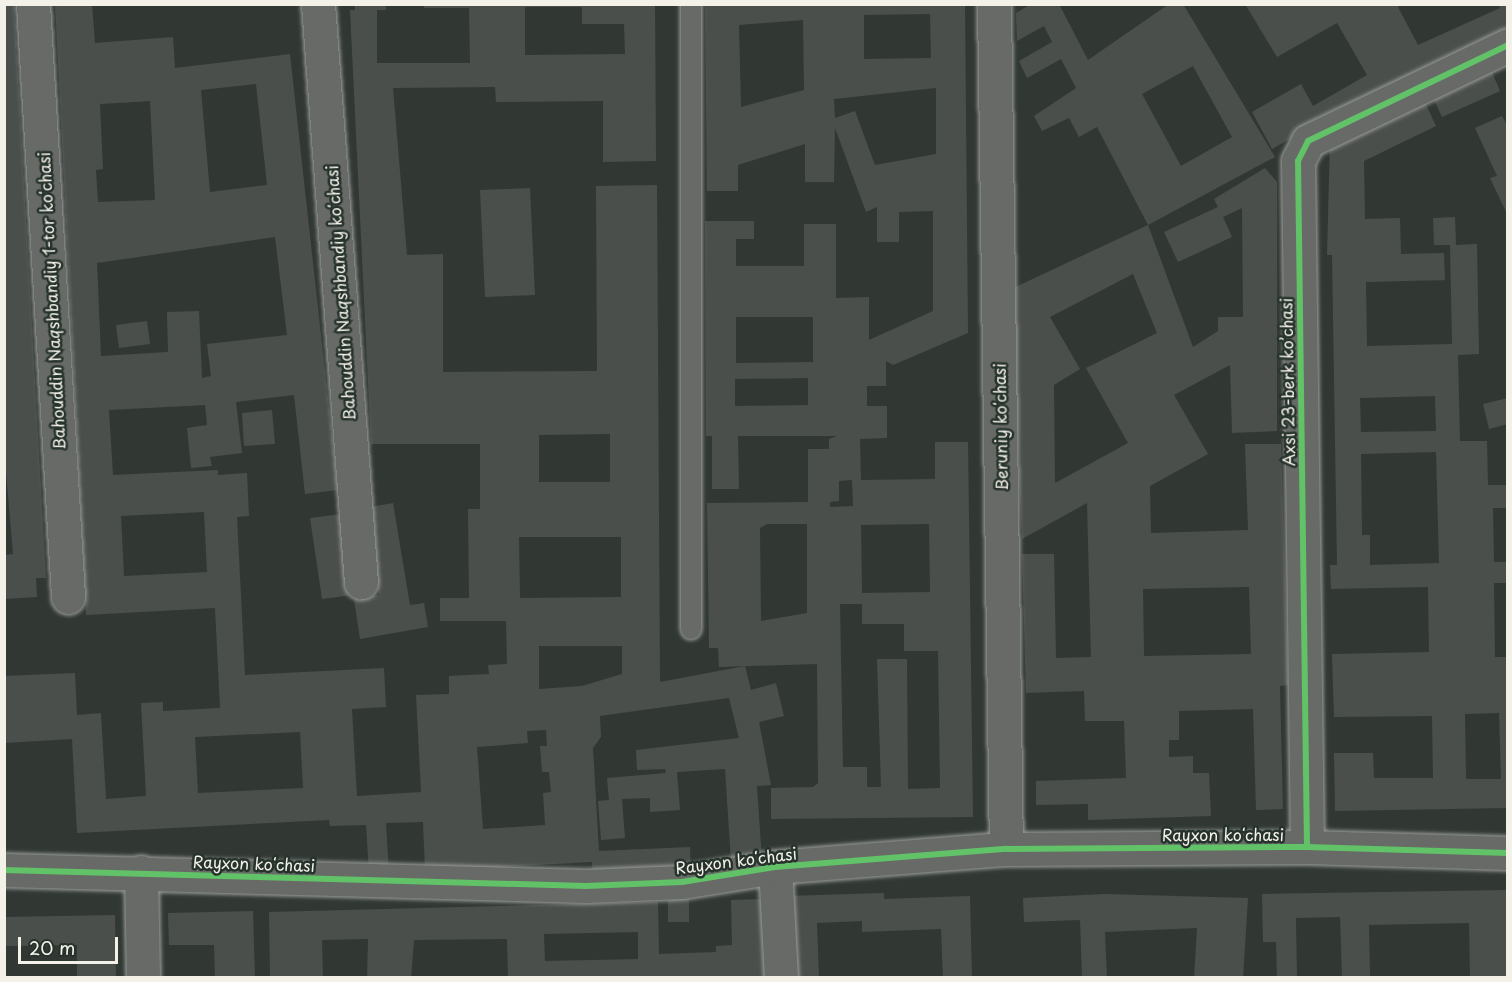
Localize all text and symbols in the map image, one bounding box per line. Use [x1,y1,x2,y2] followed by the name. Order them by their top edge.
[34,152,68,450] street label: Bahouddin Naqshbandiy 1-tor koʻchasi
[322,165,358,421] street label: Bahouddin Naqshbandiy koʻchasi
[1276,298,1298,466] street label: Аxsi 23-berk koʼchasi
[989,364,1011,490] street label: Beruniy koʻchasi
[1162,824,1284,844] street label: Rayxon koʻchasi
[674,843,798,877] street label: Rayxon koʻchasi
[193,851,315,875] street label: Rayxon koʻchasi
[21,925,122,963] scale bar
[29,934,75,961] text: 20 m

